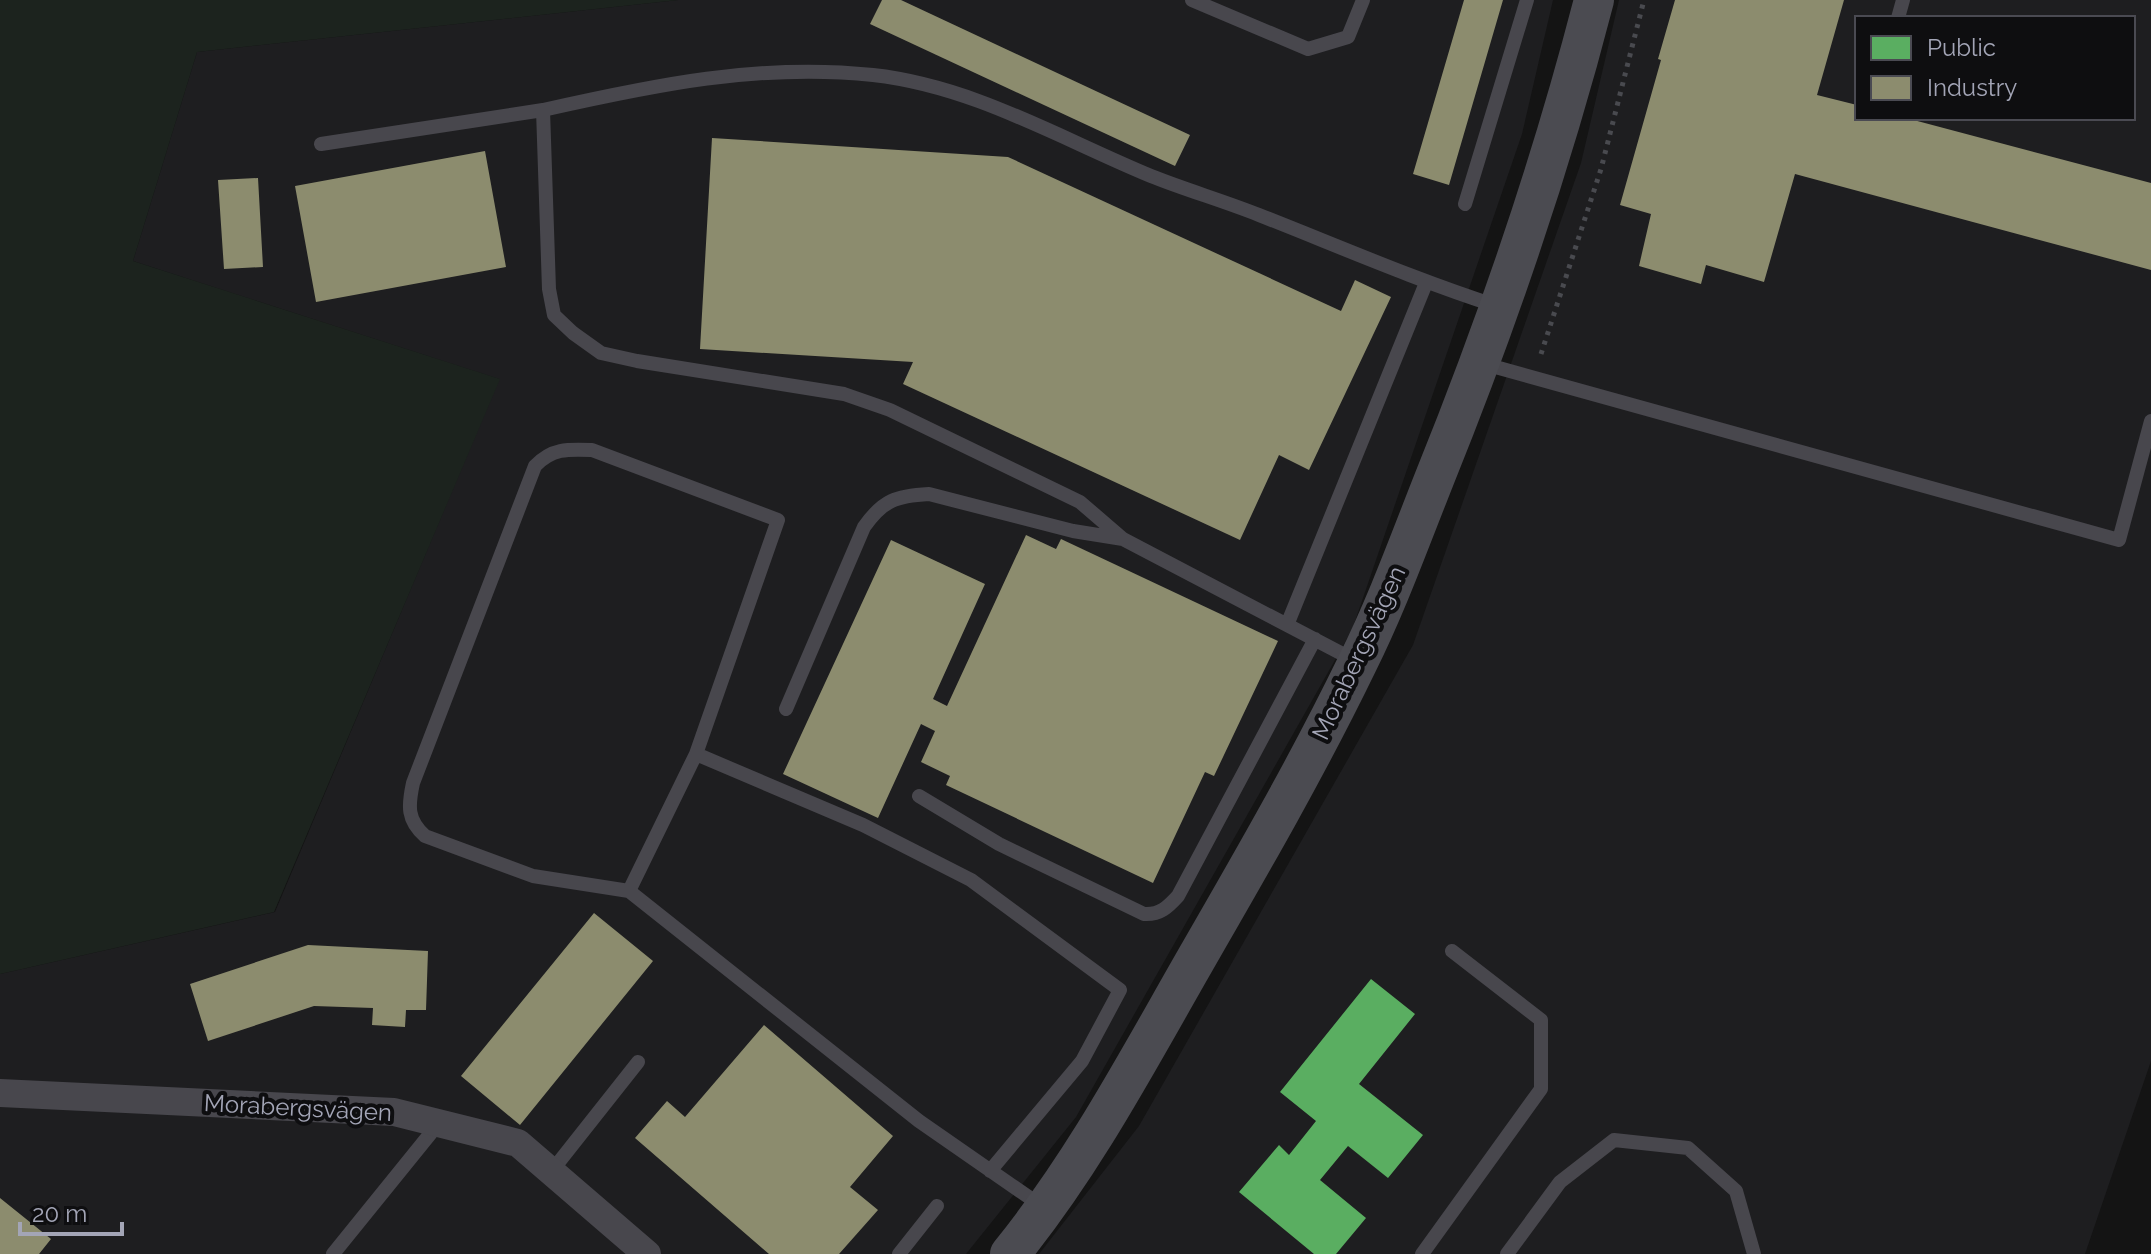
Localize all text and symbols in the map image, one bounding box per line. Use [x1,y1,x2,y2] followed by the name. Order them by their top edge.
[1855,16,2135,120] legend
[1927,33,1996,62] text: Public
[1927,73,2017,102] text: Industry
[1306,561,1411,744] street label: Morabergsvägen
[203,1088,393,1127] street label: Morabergsvägen
[20,1186,122,1236] scale bar
[32,1199,87,1228] text: 20 m

